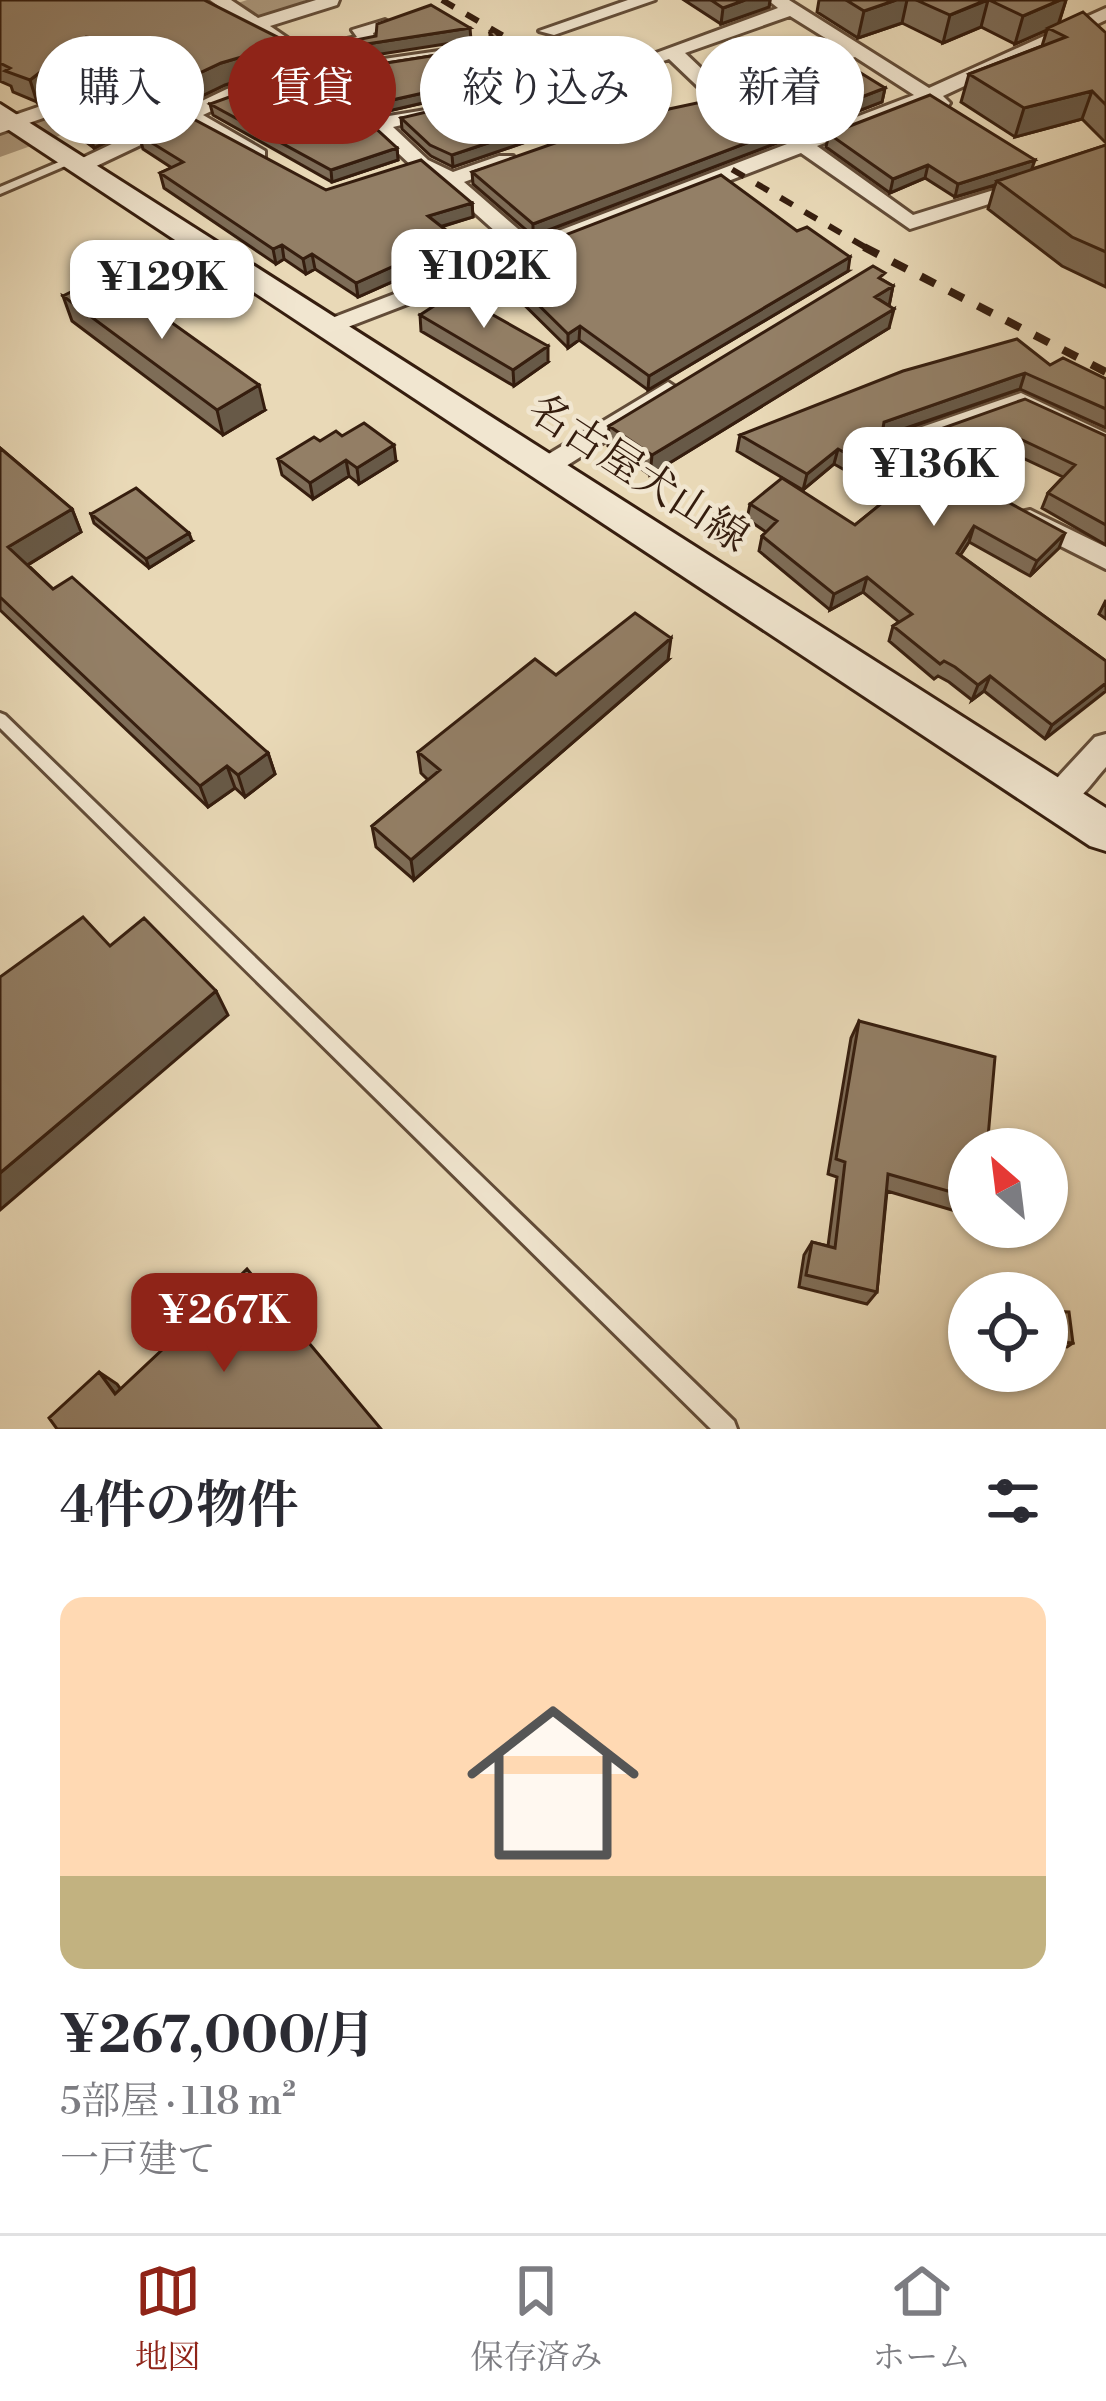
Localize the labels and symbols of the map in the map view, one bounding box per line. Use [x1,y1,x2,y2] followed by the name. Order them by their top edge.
[400,229,568,331] pin: ¥102K
[78,240,246,342] pin: ¥129K
[518,383,758,565] street label: 名古屋犬山線
[850,427,1018,529] pin: ¥136K
[948,1128,1068,1248] north arrow
[140,1273,308,1375] pin: ¥267K

